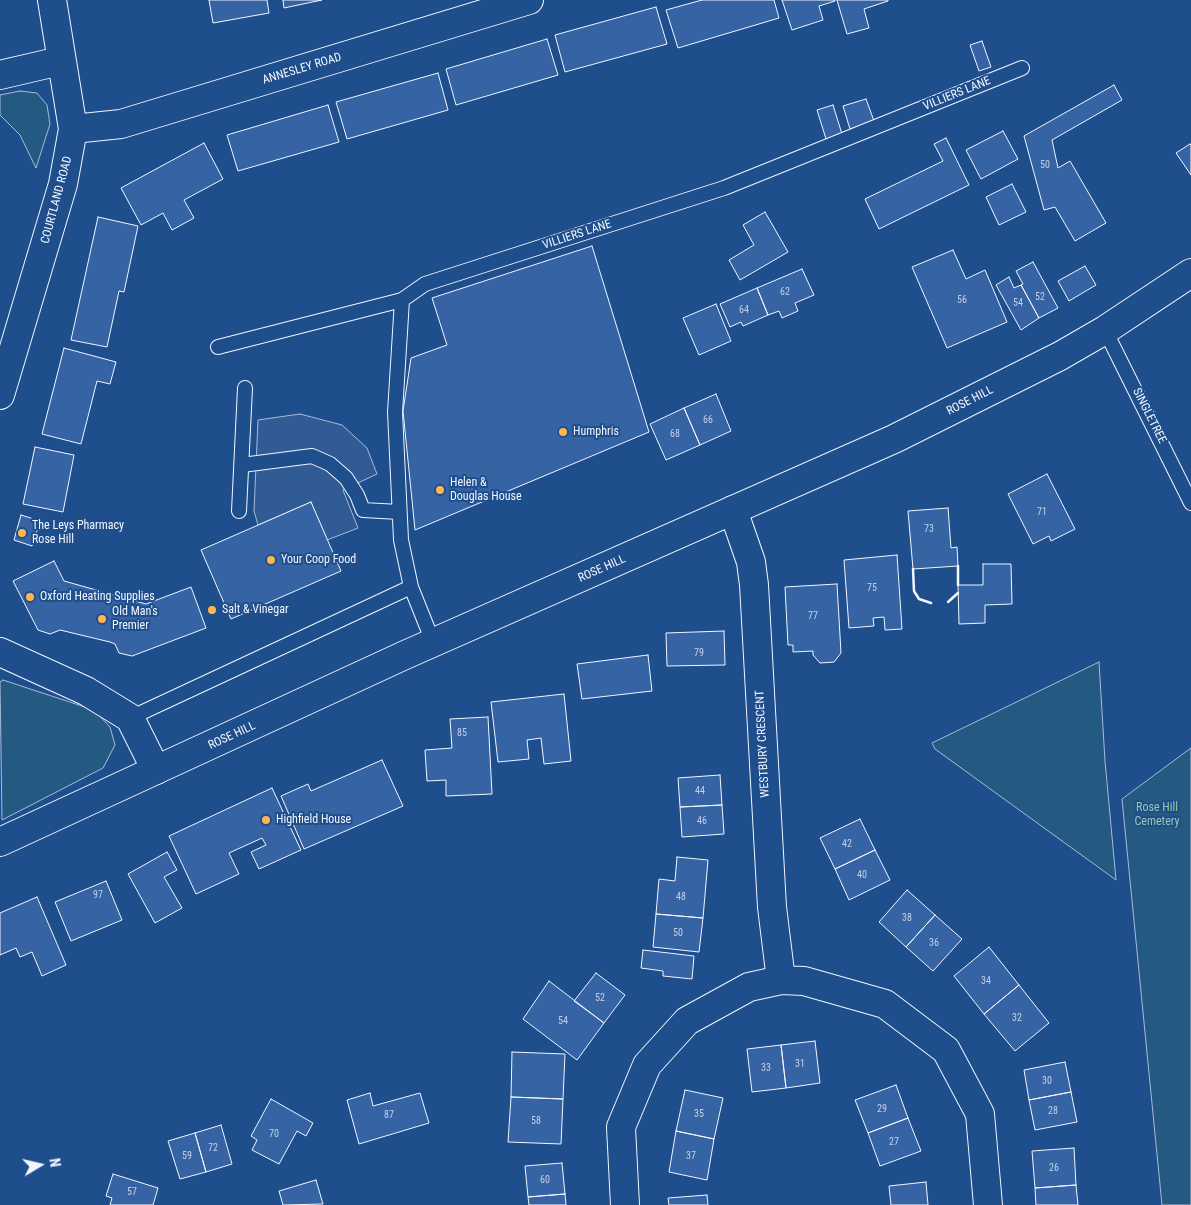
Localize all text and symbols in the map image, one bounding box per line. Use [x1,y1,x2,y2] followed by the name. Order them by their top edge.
[261,50,343,88] street label: ANNESLEY ROAD
[921,74,993,114] street label: VILLIERS LANE
[38,155,76,245] street label: COURTLAND ROAD
[1040,159,1050,171] house number: 50
[541,217,613,253] street label: VILLIERS LANE
[780,286,790,298] house number: 62
[1035,291,1045,303] house number: 52
[957,294,967,306] house number: 56
[1013,297,1023,309] house number: 54
[739,304,749,316] house number: 64
[944,383,996,419] street label: ROSE HILL
[1129,386,1169,446] street label: SINGLETREE
[703,414,713,426] house number: 66
[573,425,619,439] place label: Humphris
[557,426,569,438] marker: Humphris
[670,428,680,440] house number: 68
[450,476,522,504] place label: Helen & Douglas House
[434,484,446,496] marker: Helen & Douglas House
[1037,506,1047,518] house number: 71
[32,519,124,547] place label: The Leys Pharmacy Rose Hill
[924,523,934,535] house number: 73
[16,527,28,539] marker: The Leys Pharmacy Rose Hill
[576,552,628,586] street label: ROSE HILL
[281,553,356,567] place label: Your Coop Food
[265,554,277,566] marker: Your Coop Food
[867,582,877,594] house number: 75
[40,590,155,604] place label: Oxford Heating Supplies
[24,591,36,603] marker: Oxford Heating Supplies
[222,603,289,617] place label: Salt & Vinegar
[206,604,218,616] marker: Salt & Vinegar
[112,605,158,633] place label: Old Man's Premier
[808,610,818,622] house number: 77
[96,613,108,625] marker: Old Man's Premier
[694,647,704,659] house number: 79
[753,690,773,798] street label: WESTBURY CRESCENT
[206,719,258,753] street label: ROSE HILL
[457,727,467,739] house number: 85
[695,785,705,797] house number: 44
[1134,801,1180,829] park label: Rose Hill Cemetery
[276,813,351,827] place label: Highfield House
[260,814,272,826] marker: Highfield House
[697,815,707,827] house number: 46
[842,838,852,850] house number: 42
[857,869,867,881] house number: 40
[93,889,103,901] house number: 97
[676,891,686,903] house number: 48
[902,912,912,924] house number: 38
[673,927,683,939] house number: 50
[929,937,939,949] house number: 36
[981,975,991,987] house number: 34
[595,992,605,1004] house number: 52
[1012,1012,1022,1024] house number: 32
[558,1015,568,1027] house number: 54
[795,1058,805,1070] house number: 31
[761,1062,771,1074] house number: 33
[1042,1075,1052,1087] house number: 30
[877,1103,887,1115] house number: 29
[1048,1105,1058,1117] house number: 28
[694,1108,704,1120] house number: 35
[384,1109,394,1121] house number: 87
[531,1115,541,1127] house number: 58
[269,1128,279,1140] house number: 70
[889,1136,899,1148] house number: 27
[15,1140,65,1190] north arrow
[208,1142,218,1154] house number: 72
[182,1150,192,1162] house number: 59
[686,1150,696,1162] house number: 37
[46,1157,63,1168] text: N
[1049,1162,1059,1174] house number: 26
[540,1174,550,1186] house number: 60
[127,1186,137,1198] house number: 57

